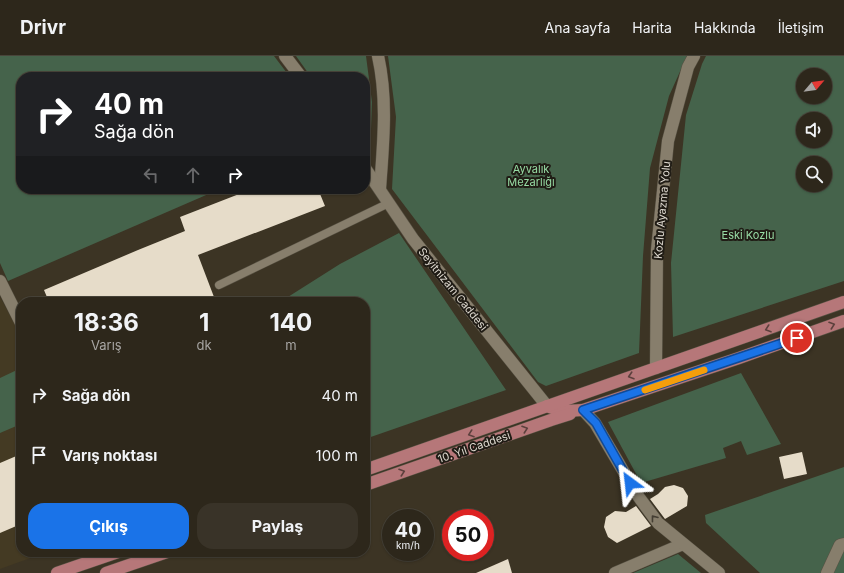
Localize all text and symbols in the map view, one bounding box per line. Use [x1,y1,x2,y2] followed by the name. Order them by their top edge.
[20,16,66,39] text: Drivr
[545,19,610,36] text: Ana sayfa
[632,19,672,36] text: Harita
[694,19,756,36] text: Hakkında
[778,19,824,36] text: İletişim
[796,68,832,104] north arrow
[796,68,832,192] map controls
[94,87,164,121] text: 40 m
[28,88,80,140] icon: right
[796,112,832,148] button: sound
[94,121,174,142] text: Sağa dön
[796,156,832,192] button: search
[651,160,673,260] street label: Kozlu Ayazma Yolu
[507,162,555,189] park label: Ayvalık Mezarlığı
[140,164,162,186] icon: left
[182,164,204,186] icon: ahead
[224,164,246,186] icon: right
[722,228,774,242] park label: Eski Kozlu
[415,245,491,333] street label: Seyitnizam Caddesi
[74,308,139,337] text: 18:36
[199,308,209,337] text: 1
[269,308,312,337] text: 140
[780,321,814,355] pin
[828,322,835,330] one-way arrow
[764,325,771,333] one-way arrow
[786,327,808,349] icon: arrive
[91,337,122,353] text: Varış
[197,337,212,353] text: dk
[285,337,297,353] text: m
[628,371,635,380] one-way arrow
[28,384,50,406] icon: right
[62,386,130,405] text: Sağa dön
[321,386,358,405] text: 40 m
[521,425,528,433] one-way arrow
[436,428,512,466] street label: 10. Yıl Caddesi
[467,429,474,437] one-way arrow
[28,444,50,466] icon: arrive
[62,446,157,465] text: Varış noktası
[316,446,358,465] text: 100 m
[609,462,651,504] position arrow
[398,468,405,476] one-way arrow
[28,503,189,549] button: Çıkış
[197,503,358,549] button: Paylaş
[442,509,494,561] speed limit sign: 50
[652,515,659,522] one-way arrow
[394,518,422,542] text: 40
[396,539,420,551] text: km/h

